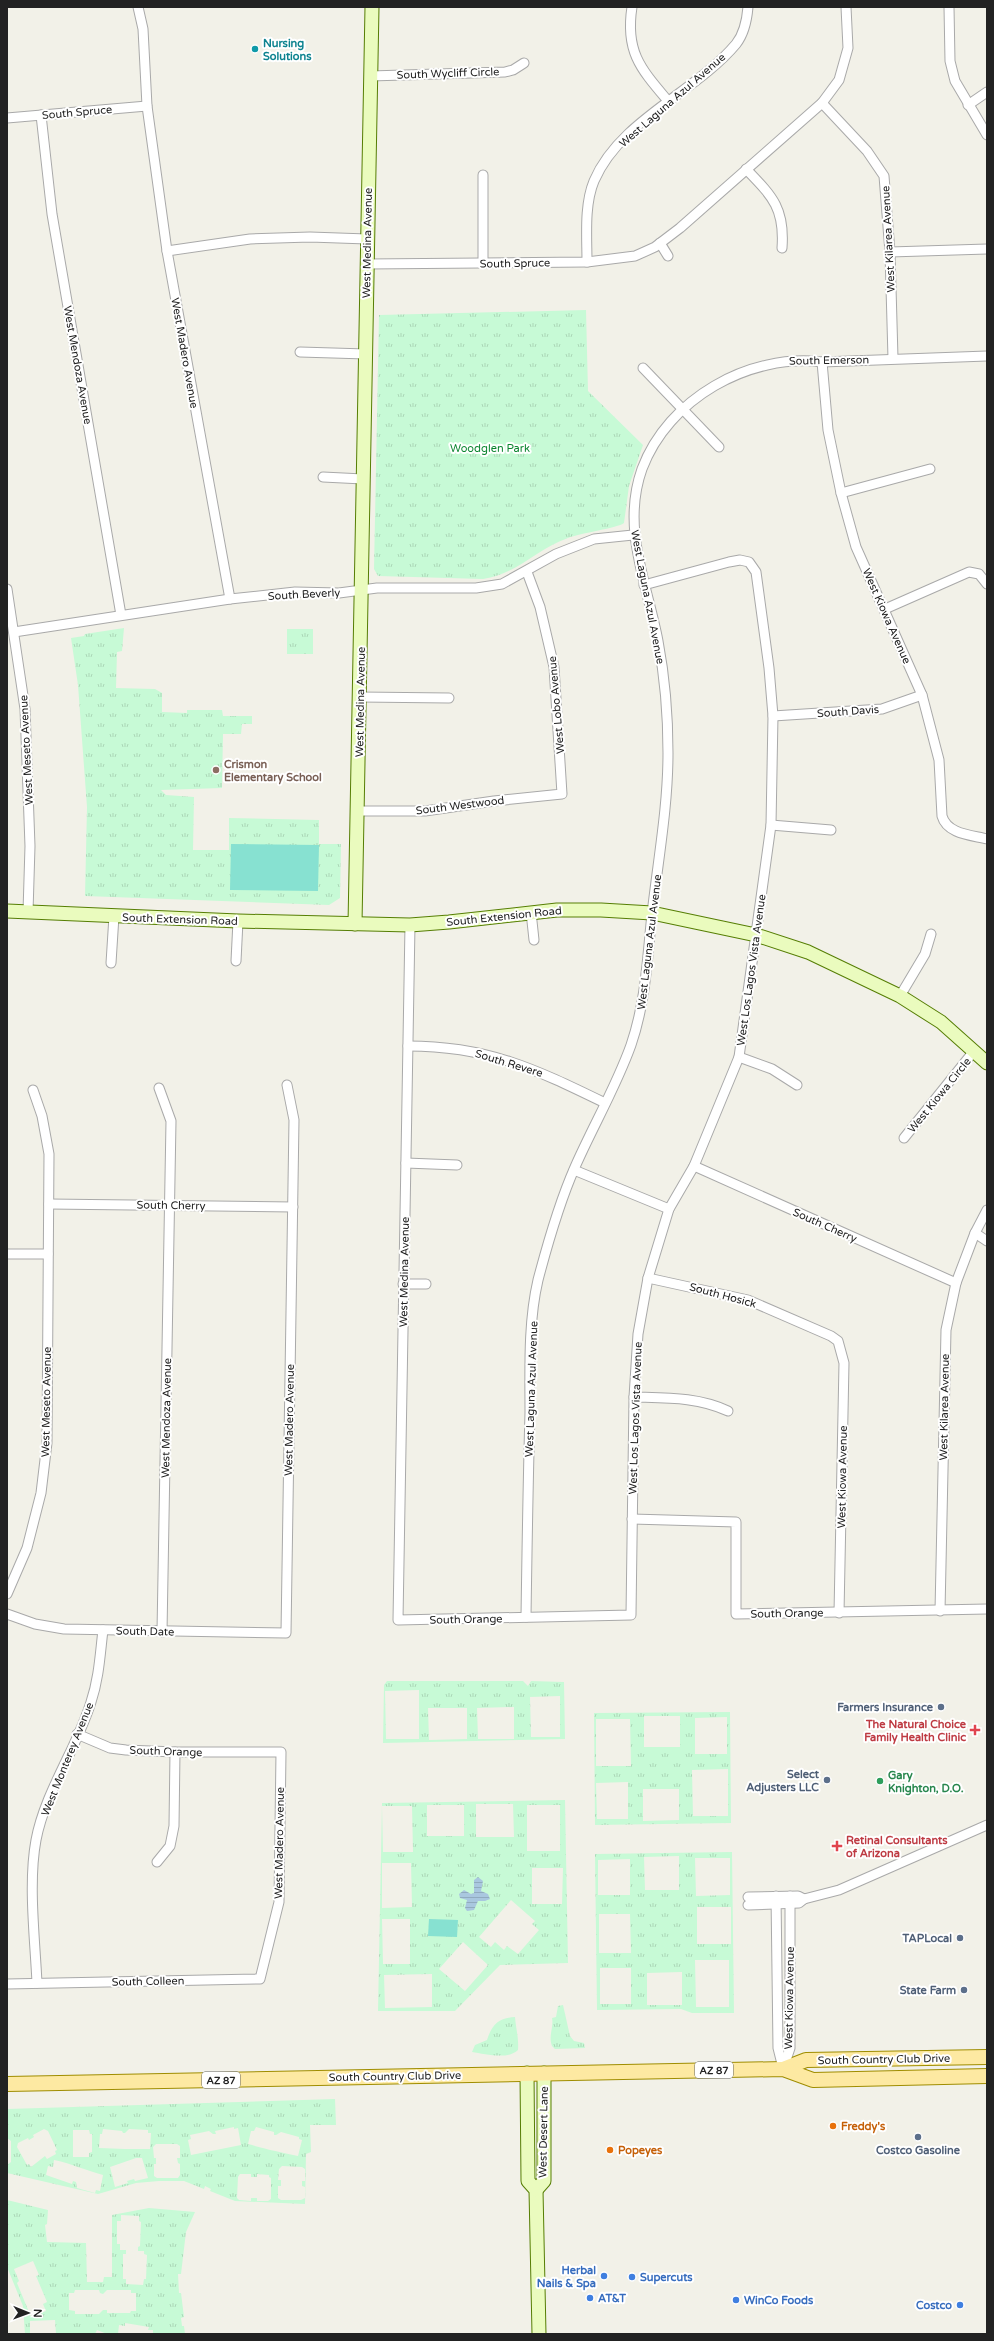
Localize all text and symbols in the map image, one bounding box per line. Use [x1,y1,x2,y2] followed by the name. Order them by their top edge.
[263,37,312,63] place label: Nursing Solutions
[250,44,260,54] marker: Nursing Solutions
[617,51,728,150] street label: West Laguna Azul Avenue
[396,65,500,82] street label: South Wycliff Circle
[41,103,113,122] street label: South Spruce
[879,185,898,293] street label: West Kilarea Avenue
[360,188,375,298] street label: West Medina Avenue
[480,256,550,271] street label: South Spruce
[168,297,201,409] street label: West Madero Avenue
[61,305,94,425] street label: West Mendoza Avenue
[789,353,869,368] street label: South Emerson
[450,442,530,455] park label: Woodglen Park
[628,529,667,665] street label: West Laguna Azul Avenue
[860,567,913,666] street label: West Kiowa Avenue
[267,586,341,603] street label: South Beverly
[353,647,368,757] street label: West Medina Avenue
[546,656,567,754] street label: West Lobo Avenue
[17,695,36,805] street label: West Meseto Avenue
[817,703,879,720] street label: South Davis
[224,758,322,785] place label: Crismon Elementary School
[211,765,221,775] marker: Crismon Elementary School
[415,794,505,817] street label: South Westwood
[635,874,664,1011] street label: West Laguna Azul Avenue
[734,894,769,1047] street label: West Los Lagos Vista Avenue
[446,904,562,929] street label: South Extension Road
[122,911,238,928] street label: South Extension Road
[473,1047,544,1080] street label: South Revere
[905,1055,974,1135] street label: West Kiowa Circle
[136,1198,206,1213] street label: South Cherry
[791,1206,859,1245] street label: South Cherry
[397,1217,412,1327] street label: West Medina Avenue
[688,1280,758,1311] street label: South Hosick
[523,1321,540,1457] street label: West Laguna Azul Avenue
[626,1341,645,1495] street label: West Los Lagos Vista Avenue
[39,1347,54,1457] street label: West Meseto Avenue
[937,1353,952,1461] street label: West Kilarea Avenue
[159,1358,174,1478] street label: West Mendoza Avenue
[282,1364,297,1476] street label: West Madero Avenue
[835,1425,850,1529] street label: West Kiowa Avenue
[750,1606,824,1621] street label: South Orange
[429,1612,503,1627] street label: South Orange
[116,1624,174,1639] street label: South Date
[39,1700,96,1818] street label: West Monterey Avenue
[837,1701,934,1714] place label: Farmers Insurance
[936,1702,946,1712] marker: Farmers Insurance
[864,1718,967,1745] place label: The Natural Choice Family Health Clinic
[969,1724,981,1736] marker: The Natural Choice Family Health Clinic
[129,1744,203,1759] street label: South Orange
[746,1768,820,1795] place label: Select Adjusters LLC
[888,1769,964,1796] place label: Gary Knighton, D.O.
[822,1775,832,1785] marker: Select Adjusters LLC
[875,1776,885,1786] marker: Gary Knighton, D.O.
[272,1787,287,1899] street label: West Madero Avenue
[846,1834,948,1860] place label: Retinal Consultants of Arizona
[831,1840,843,1852] marker: Retinal Consultants of Arizona
[902,1932,952,1945] place label: TAPLocal
[955,1933,965,1943] marker: TAPLocal
[782,1946,797,2050] street label: West Kiowa Avenue
[112,1974,184,1989] street label: South Colleen
[900,1984,956,1997] place label: State Farm
[959,1985,969,1995] marker: State Farm
[818,2052,950,2067] street label: South Country Club Drive
[695,2062,733,2078] road number: AZ 87
[329,2069,461,2084] street label: South Country Club Drive
[202,2072,240,2088] road number: AZ 87
[536,2086,551,2178] street label: West Desert Lane
[841,2120,886,2134] place label: Freddy's
[828,2121,838,2131] marker: Freddy's
[913,2132,923,2142] marker: Costco Gasoline
[618,2144,663,2158] place label: Popeyes
[876,2144,961,2157] place label: Costco Gasoline
[605,2145,615,2155] marker: Popeyes
[537,2264,596,2291] place label: Herbal Nails & Spa
[599,2271,609,2281] marker: Herbal Nails & Spa
[640,2271,693,2285] place label: Supercuts
[627,2272,637,2282] marker: Supercuts
[598,2292,626,2305] place label: AT&T
[8,2293,48,2333] north arrow
[585,2293,595,2303] marker: AT&T
[744,2294,814,2307] place label: WinCo Foods
[731,2295,741,2305] marker: WinCo Foods
[916,2299,952,2312] place label: Costco
[955,2300,965,2310] marker: Costco
[31,2309,44,2318] text: N

